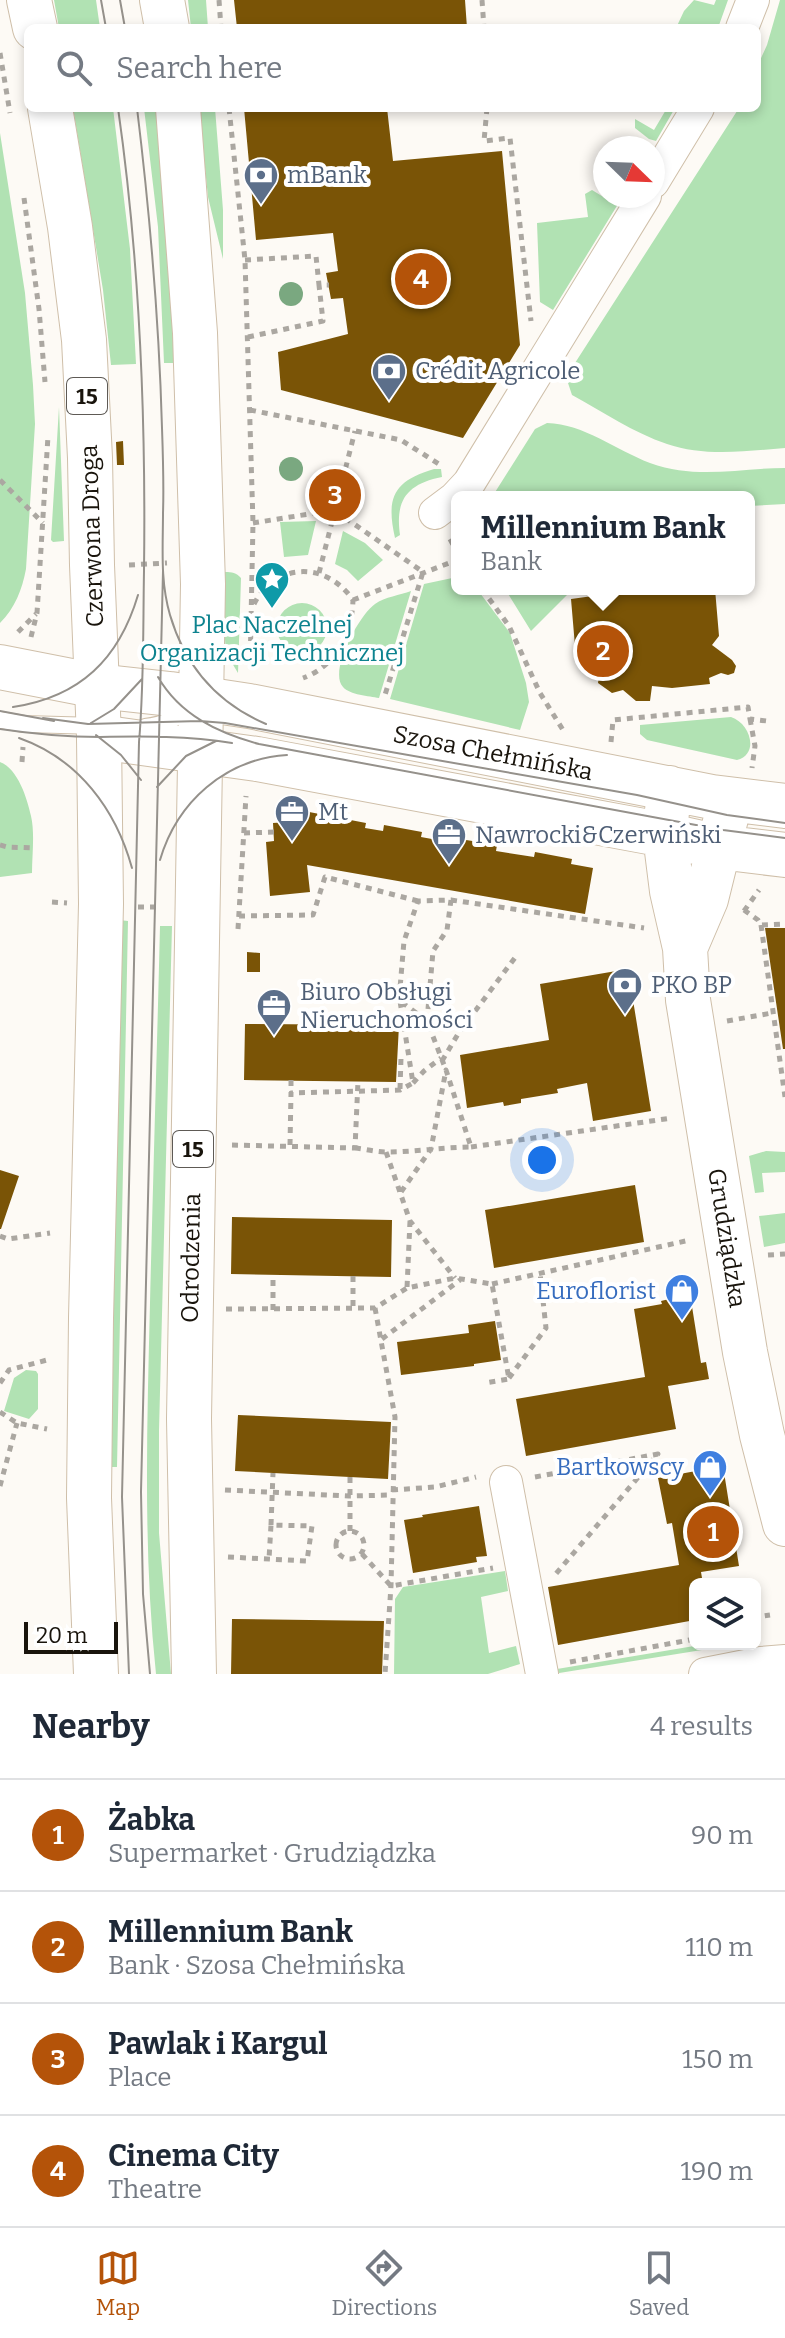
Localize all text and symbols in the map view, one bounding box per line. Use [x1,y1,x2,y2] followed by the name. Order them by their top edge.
[24,24,761,112] search box
[52,46,96,90] icon: search
[116,50,283,86] text: Search here
[593,136,665,208] north arrow
[242,156,280,206] bank icon: mBank
[287,161,367,189] place label: mBank
[395,249,447,309] pin: 4
[370,352,408,402] bank icon: Crédit Agricole
[415,357,580,385] place label: Crédit Agricole
[67,378,107,414] road number: 15
[75,444,109,628] street label: Czerwona Droga
[309,465,361,525] pin: 3
[451,491,755,595] popup
[481,510,726,546] text: Millennium Bank
[481,546,542,577] text: Bank
[253,560,291,610] place icon: Plac Naczelnej Organizacji Technicznej
[140,611,404,667] place label: Plac Naczelnej Organizacji Technicznej
[577,621,629,681] pin: 2
[391,720,595,786] street label: Szosa Chełmińska
[273,793,311,843] office icon: Mt
[318,798,348,826] place label: Mt
[430,816,468,866] office icon: Nawrocki&Czerwiński
[475,821,722,849] place label: Nawrocki&Czerwiński
[606,966,644,1016] bank icon: PKO BP
[651,971,732,999] place label: PKO BP
[300,978,473,1034] place label: Biuro Obsługi Nieruchomości
[255,987,293,1037] office icon: Biuro Obsługi Nieruchomości
[173,1131,213,1167] road number: 15
[522,1140,562,1180] your location
[702,1166,752,1310] street label: Grudziądzka
[176,1193,206,1323] street label: Odrodzenia
[663,1272,701,1322] shop icon: Euroflorist
[536,1277,656,1305] place label: Euroflorist
[691,1448,729,1498] shop icon: Bartkowscy
[556,1453,684,1481] place label: Bartkowscy
[687,1502,739,1562] pin: 1
[689,1578,761,1650] map controls
[689,1578,761,1650] button: layers
[24,1618,118,1654] scale bar
[36,1622,87,1649] text: 20 m
[32,1706,150,1747] text: Nearby
[650,1711,753,1742] text: 4 results
[108,1802,195,1838] text: Żabka
[52,1820,64,1851] text: 1
[691,1820,753,1851] text: 90 m
[108,1838,436,1869] text: Supermarket · Grudziądzka
[108,1914,353,1950] text: Millennium Bank
[51,1932,65,1963] text: 2
[685,1932,753,1963] text: 110 m
[108,1950,405,1981] text: Bank · Szosa Chełmińska
[108,2026,328,2062] text: Pawlak i Kargul
[51,2044,65,2075] text: 3
[682,2044,753,2075] text: 150 m
[108,2062,172,2093] text: Place
[108,2138,279,2174] text: Cinema City
[50,2156,66,2187] text: 4
[681,2156,753,2187] text: 190 m
[108,2174,202,2205] text: Theatre
[96,2246,140,2321] tab: Map
[332,2246,437,2321] tab: Directions
[629,2246,689,2321] tab: Saved

